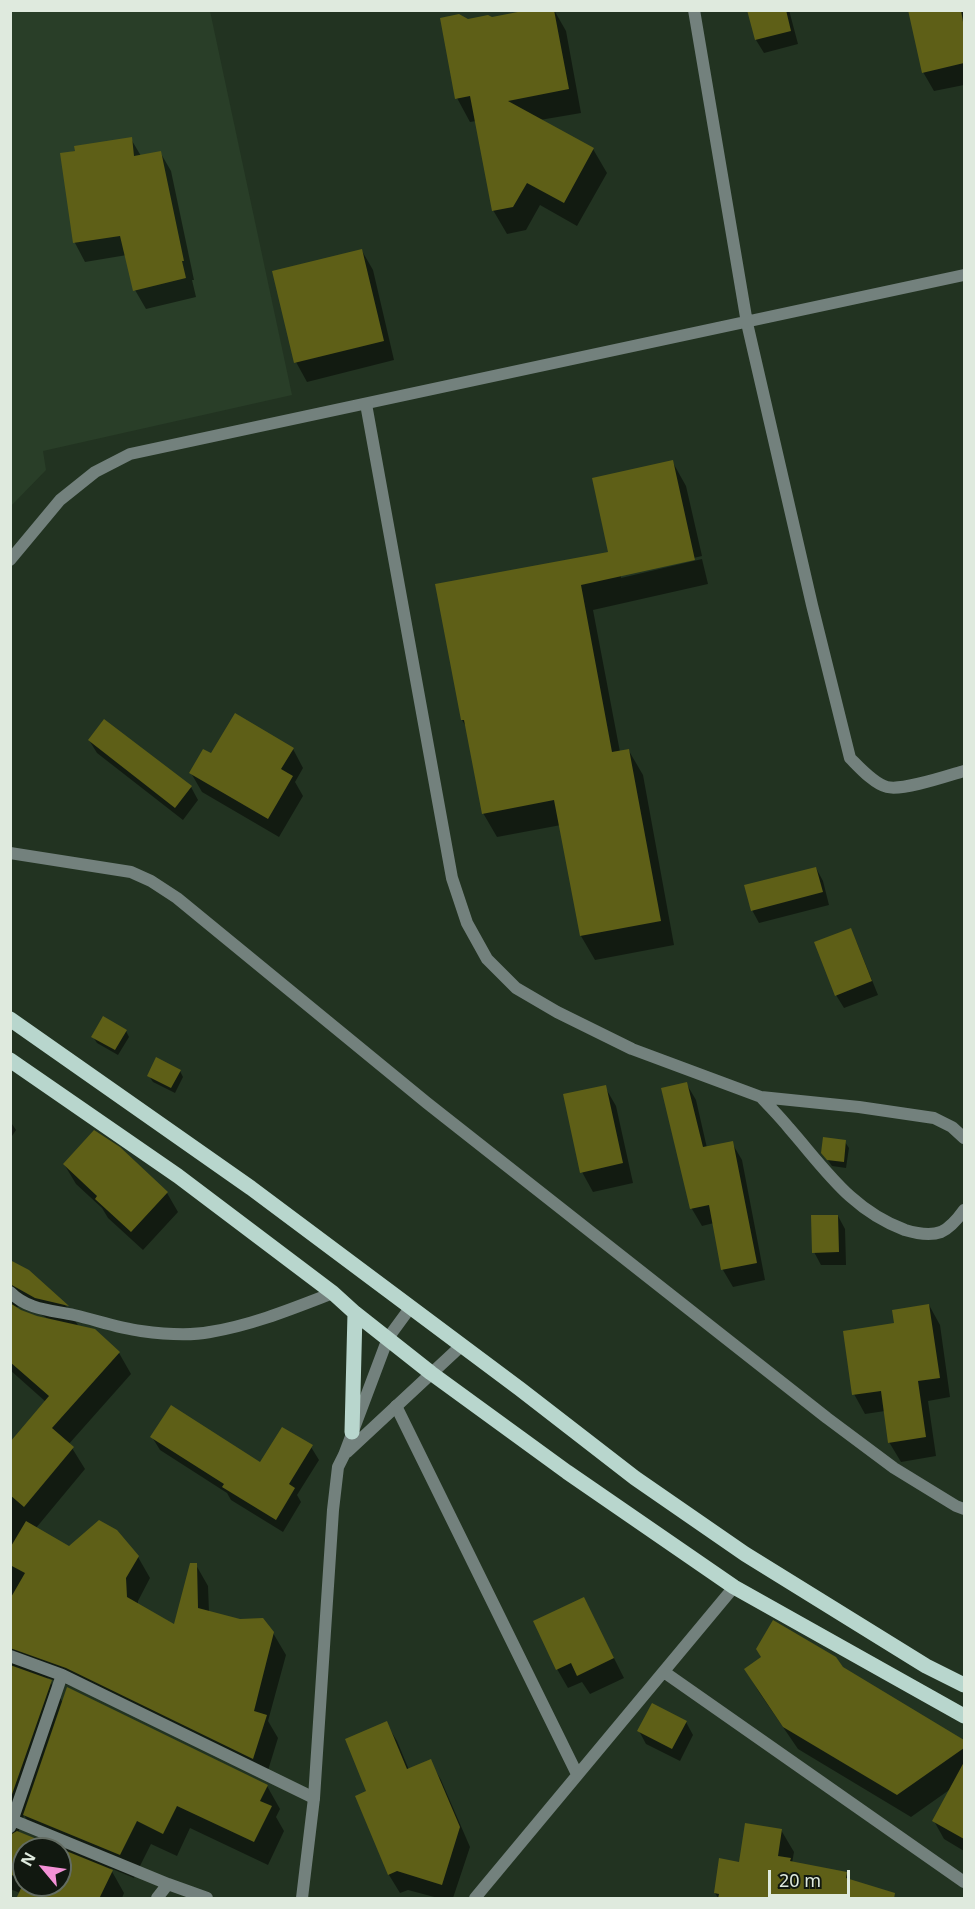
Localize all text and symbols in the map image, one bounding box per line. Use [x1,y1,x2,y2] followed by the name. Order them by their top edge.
[12,1837,72,1897] north arrow
[15,1848,41,1870] text: N
[771,1858,854,1896] scale bar
[779,1868,821,1892] text: 20 m

